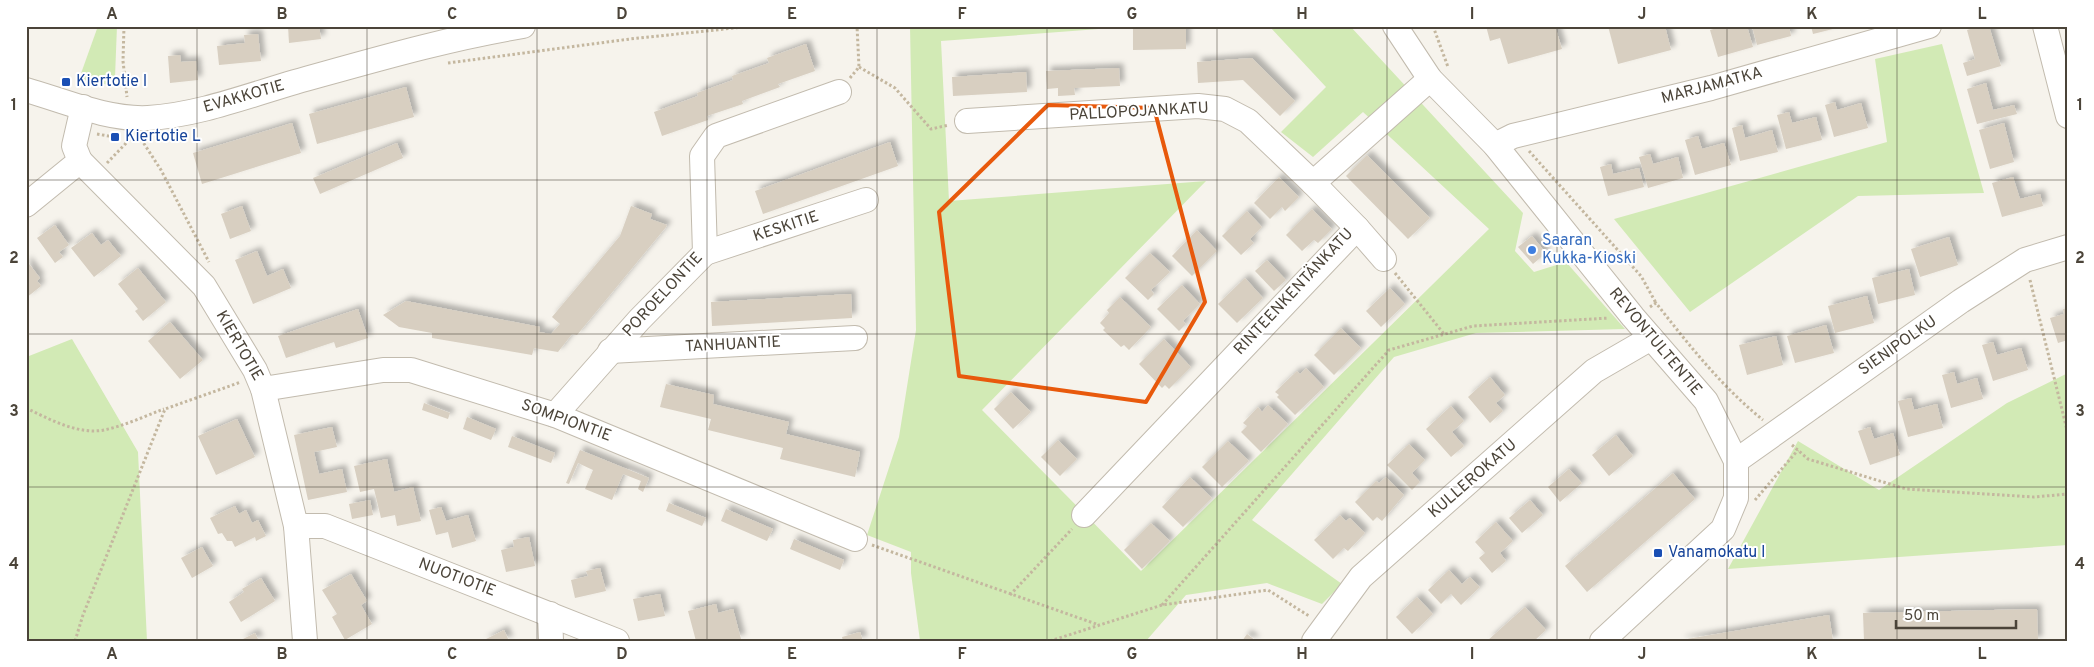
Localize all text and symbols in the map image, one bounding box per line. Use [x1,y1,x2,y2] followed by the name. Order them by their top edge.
[106,5,118,25] text: A
[276,5,288,25] text: B
[447,5,457,25] text: C
[616,5,628,25] text: D
[787,5,797,25] text: E
[957,5,967,25] text: F
[1127,5,1137,25] text: G
[1296,5,1308,25] text: H
[1470,5,1474,25] text: I
[1638,5,1646,25] text: J
[1806,5,1818,25] text: K
[1977,5,1987,25] text: L
[1659,63,1765,109] street label: MARJAMATKA
[76,72,147,92] place label: Kiertotie I
[60,76,72,88] marker: Kiertotie I
[201,76,287,118] street label: EVAKKOTIE
[11,96,17,116] text: 1
[2077,96,2083,116] text: 1
[1069,98,1209,126] street label: PALLOPOJANKATU
[125,127,201,147] place label: Kiertotie L
[109,131,121,143] marker: Kiertotie L
[751,207,821,247] street label: KESKITIE
[1229,224,1358,360] street label: RINTEENKENTÄNKATU
[1542,231,1636,269] place label: Saaran Kukka-Kioski
[1526,244,1538,256] marker: Saaran Kukka-Kioski
[619,248,707,342] street label: POROELONTIE
[9,249,19,269] text: 2
[2075,249,2085,269] text: 2
[1604,284,1706,400] street label: REVONTULTENTIE
[211,307,267,385] street label: KIERTOTIE
[1855,312,1941,380] street label: SIENIPOLKU
[685,333,781,357] street label: TANHUANTIE
[518,395,614,447] street label: SOMPIONTIE
[9,402,19,422] text: 3
[2075,402,2085,422] text: 3
[1425,435,1521,523] street label: KULLEROKATU
[1668,543,1766,563] place label: Vanamokatu I
[1652,547,1664,559] marker: Vanamokatu I
[415,554,499,602] street label: NUOTIOTIE
[9,555,19,575] text: 4
[2075,555,2085,575] text: 4
[1896,597,2016,629] scale bar
[1904,607,1939,626] text: 50 m
[106,645,118,665] text: A
[276,645,288,665] text: B
[447,645,457,665] text: C
[616,645,628,665] text: D
[787,645,797,665] text: E
[957,645,967,665] text: F
[1127,645,1137,665] text: G
[1296,645,1308,665] text: H
[1470,645,1474,665] text: I
[1638,645,1646,665] text: J
[1806,645,1818,665] text: K
[1977,645,1987,665] text: L

